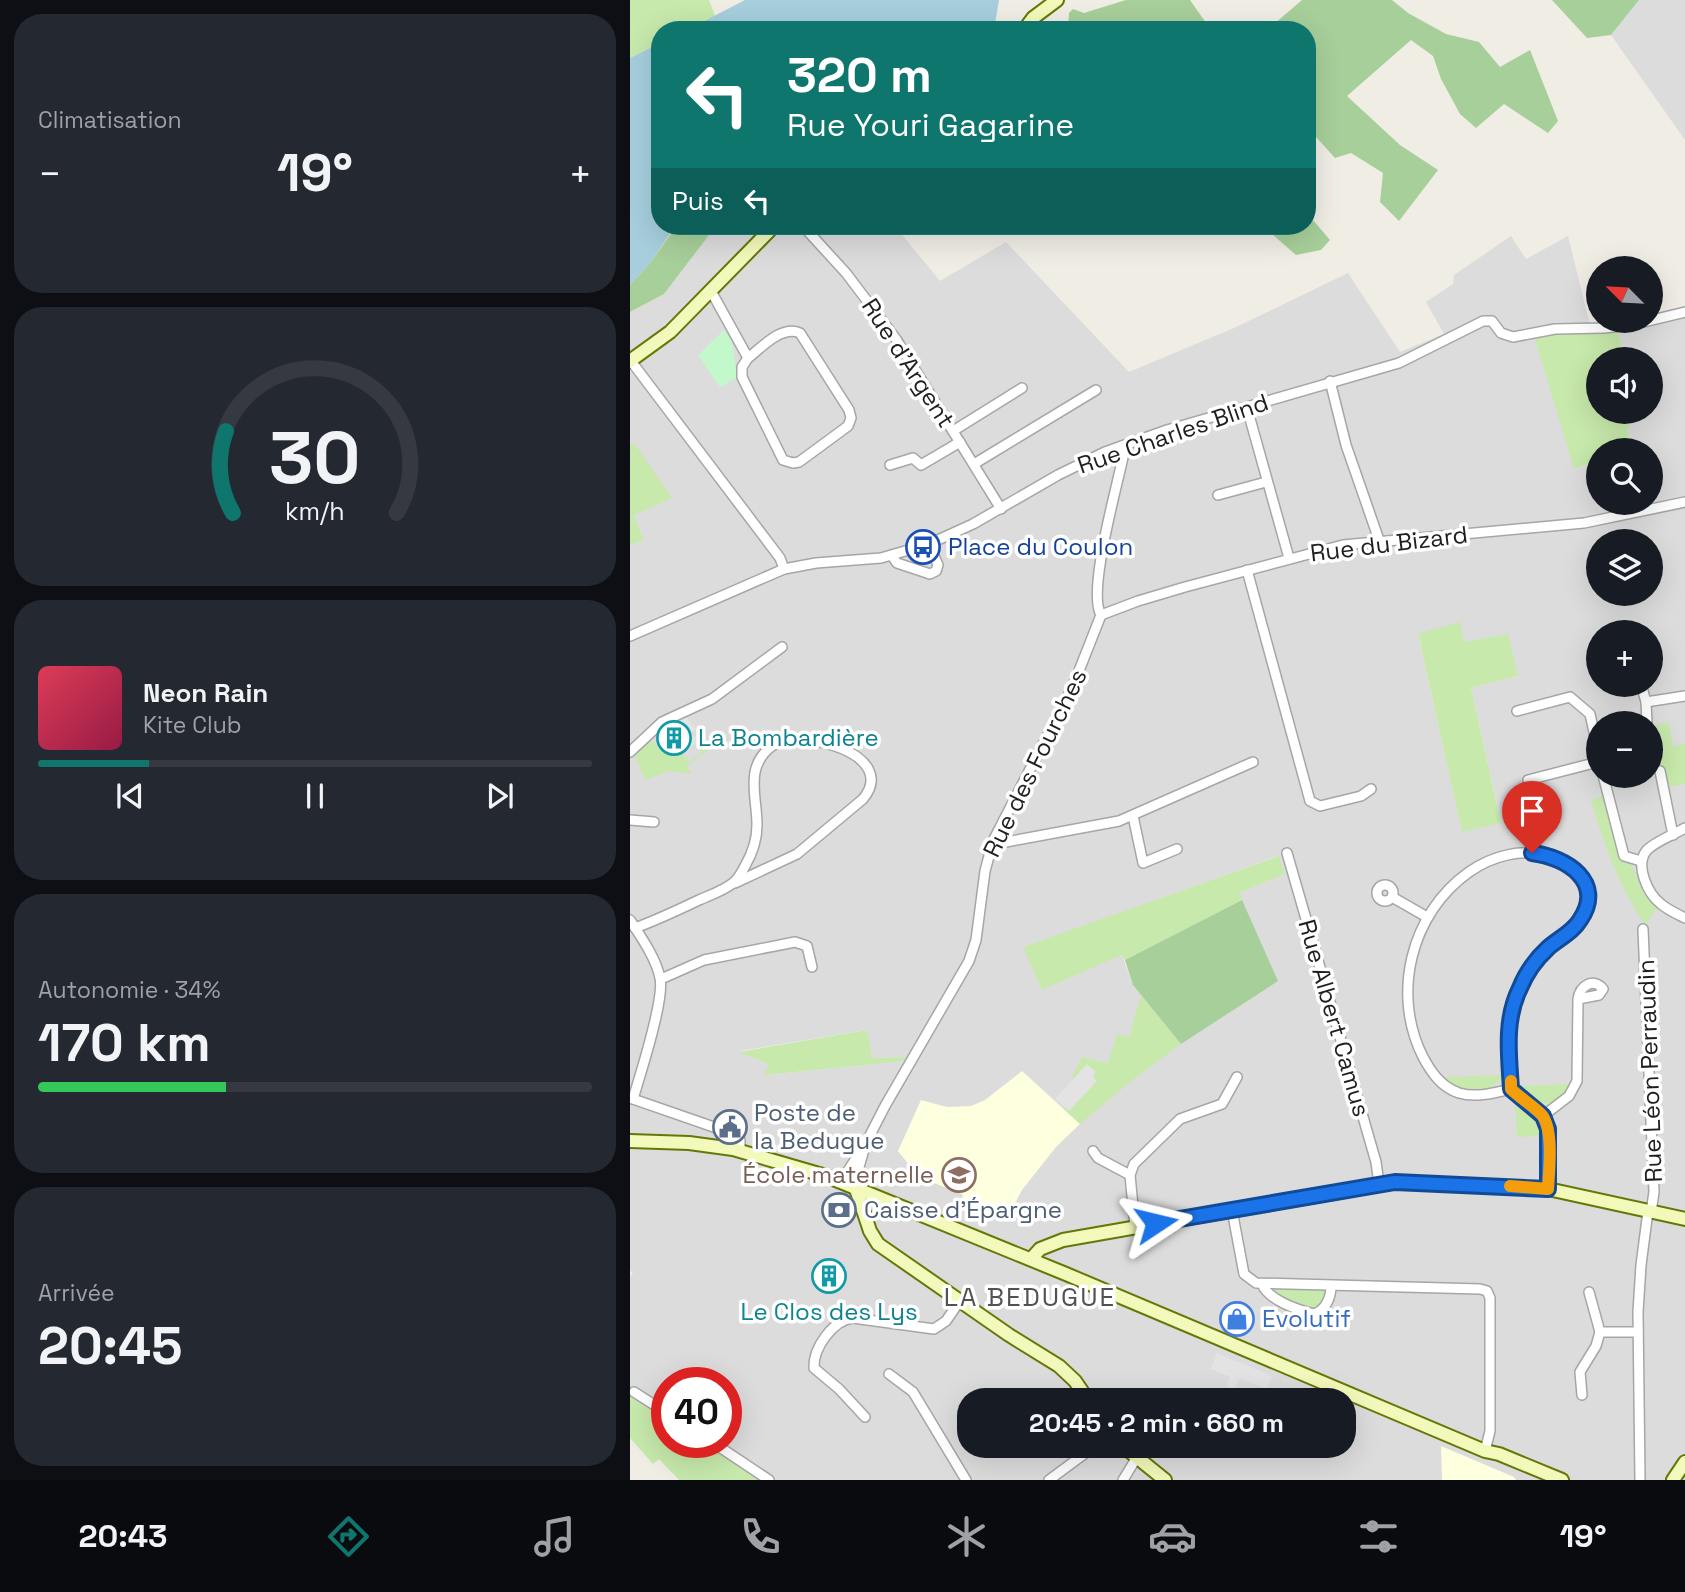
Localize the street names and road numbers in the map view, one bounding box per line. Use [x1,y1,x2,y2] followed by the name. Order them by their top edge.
[855,292,962,433] street label: Rue d'Argent
[1073,386,1272,481] street label: Rue Charles Blind
[1308,518,1470,569] street label: Rue du Bizard
[976,664,1094,862] street label: Rue des Fourches
[1291,916,1377,1120] street label: Rue Albert Camus
[1630,959,1669,1183] street label: Rue Léon Perraudin

